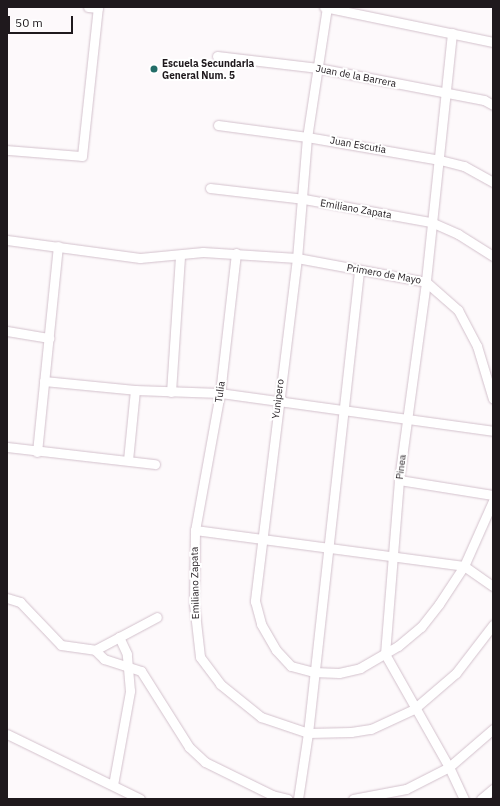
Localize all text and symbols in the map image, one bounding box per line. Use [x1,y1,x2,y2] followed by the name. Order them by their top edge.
[10,8,75,34] scale bar
[15,15,43,30] text: 50 m
[162,57,254,80] place label: Escuela Secundaria General Num. 5
[315,62,397,90] street label: Juan de la Barrera
[149,64,159,74] marker: Escuela Secundaria General Num. 5
[329,134,387,156] street label: Juan Escutia
[319,197,393,221] street label: Emiliano Zapata
[346,262,422,286] street label: Primero de Mayo
[270,378,286,420] street label: Yunipero
[213,381,227,403] street label: Tulia
[394,454,408,480] street label: Pinea
[188,547,202,619] street label: Emiliano Zapata

